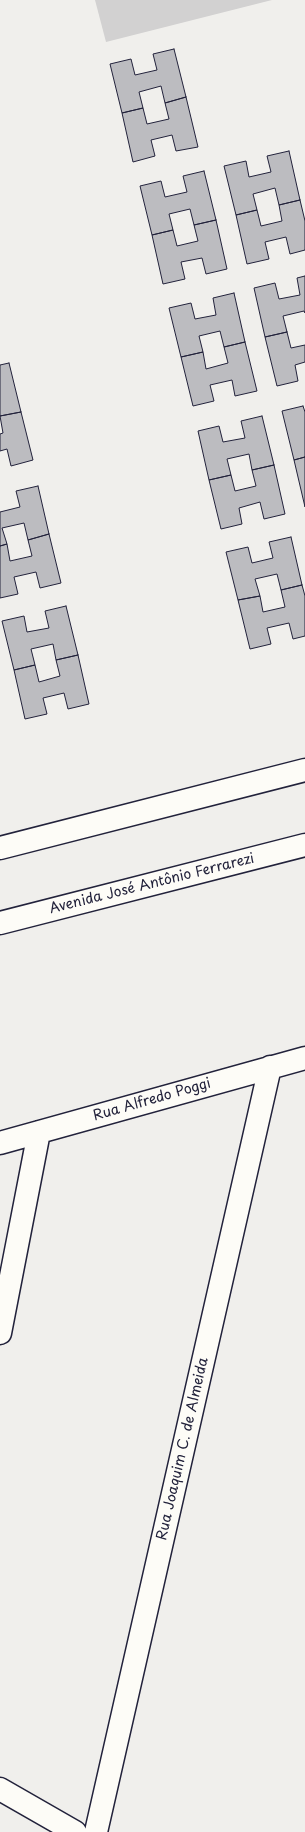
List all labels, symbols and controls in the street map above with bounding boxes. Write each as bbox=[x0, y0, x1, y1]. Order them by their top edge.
street label: Avenida José Antônio Ferrarezi bbox=[48, 850, 256, 918]
street label: Rua Alfredo Poggi bbox=[91, 1075, 213, 1125]
street label: Rua Joaquim C. de Almeida bbox=[154, 1356, 212, 1542]

